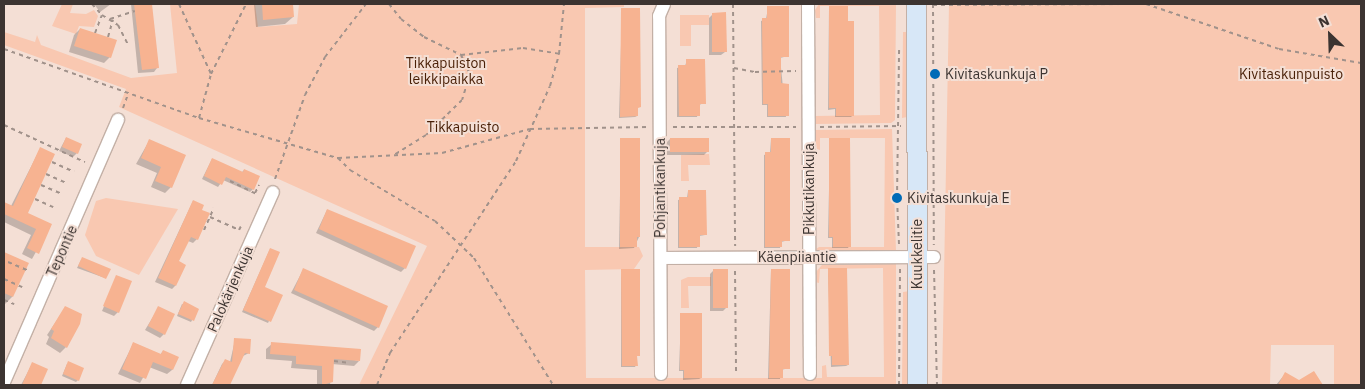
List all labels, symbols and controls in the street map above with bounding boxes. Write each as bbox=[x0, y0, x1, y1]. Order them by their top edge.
north arrow bbox=[1305, 10, 1355, 60]
text: N bbox=[1316, 11, 1332, 32]
park label: Tikkapuiston leikkipaikka bbox=[406, 55, 486, 88]
place label: Kivitaskunkuja P bbox=[945, 66, 1048, 82]
park label: Kivitaskunpuisto bbox=[1239, 66, 1343, 82]
marker: Kivitaskunkuja P bbox=[929, 68, 941, 80]
park label: Tikkapuisto bbox=[427, 119, 499, 135]
street label: Pohjantikankuja bbox=[652, 138, 668, 238]
street label: Pikkutikankuja bbox=[801, 143, 817, 235]
place label: Kivitaskunkuja E bbox=[907, 190, 1010, 206]
marker: Kivitaskunkuja E bbox=[891, 192, 903, 204]
street label: Kuukkelitie bbox=[909, 219, 925, 289]
street label: Tepontie bbox=[43, 223, 81, 279]
street label: Palokärjenkuja bbox=[203, 243, 257, 335]
street label: Käenpiiantie bbox=[758, 249, 836, 265]

